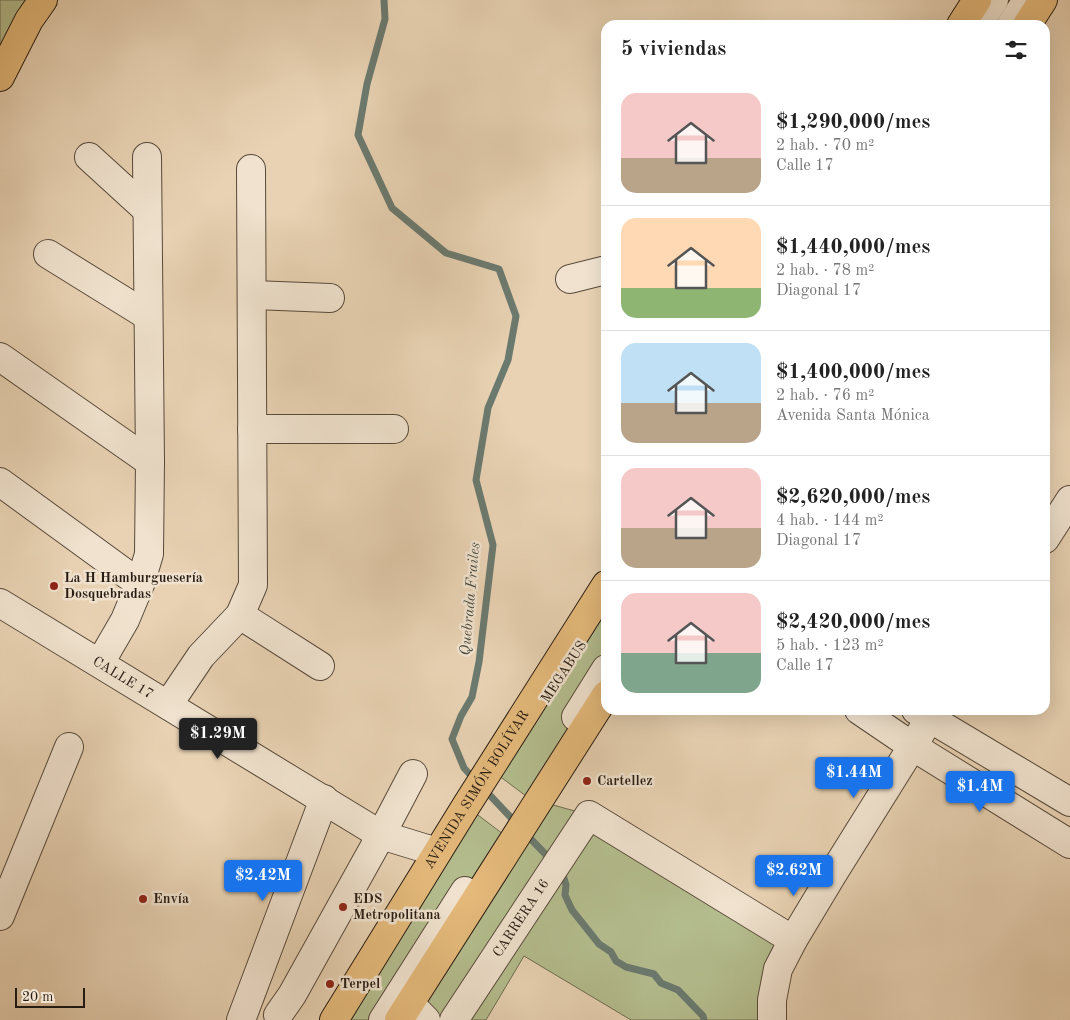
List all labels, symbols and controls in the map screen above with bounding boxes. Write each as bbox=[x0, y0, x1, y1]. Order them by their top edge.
icon: filters bbox=[1002, 36, 1030, 64]
text: 5 viviendas bbox=[621, 39, 726, 60]
text: $1,290,000/mes bbox=[776, 112, 930, 133]
icon: home bbox=[661, 113, 721, 173]
text: 2 hab. · 70 m² bbox=[776, 138, 874, 154]
text: Calle 17 bbox=[776, 158, 834, 174]
text: $1,440,000/mes bbox=[776, 237, 930, 258]
icon: home bbox=[661, 238, 721, 298]
text: 2 hab. · 78 m² bbox=[776, 263, 874, 279]
text: Diagonal 17 bbox=[776, 283, 861, 299]
text: $1,400,000/mes bbox=[776, 362, 930, 383]
icon: home bbox=[661, 363, 721, 423]
text: 2 hab. · 76 m² bbox=[776, 388, 874, 404]
text: Avenida Santa Mónica bbox=[776, 408, 930, 424]
text: $2,620,000/mes bbox=[776, 487, 930, 508]
icon: home bbox=[661, 488, 721, 548]
text: 4 hab. · 144 m² bbox=[776, 513, 884, 529]
text: Diagonal 17 bbox=[776, 533, 861, 549]
water label: Quebrada Frailes bbox=[459, 542, 483, 656]
place label: La H Hamburguesería Dosquebradas bbox=[64, 571, 203, 601]
marker: La H Hamburguesería Dosquebradas bbox=[48, 580, 60, 592]
text: $2,420,000/mes bbox=[776, 612, 930, 633]
icon: home bbox=[661, 613, 721, 673]
text: 5 hab. · 123 m² bbox=[776, 638, 884, 654]
street label: MEGABUS bbox=[539, 639, 589, 705]
street label: CALLE 17 bbox=[90, 654, 156, 702]
text: Calle 17 bbox=[776, 658, 834, 674]
street label: AVENIDA SIMÓN BOLÍVAR bbox=[422, 708, 532, 871]
pin: $1.29M bbox=[177, 718, 259, 760]
text: $1.29M bbox=[190, 726, 246, 742]
pin: $1.44M bbox=[813, 756, 895, 799]
text: $1.44M bbox=[826, 765, 882, 781]
pin: $1.4M bbox=[945, 770, 1015, 813]
place label: Cartellez bbox=[597, 774, 653, 788]
marker: Cartellez bbox=[581, 775, 593, 787]
text: $1.4M bbox=[957, 779, 1003, 795]
pin: $2.62M bbox=[753, 854, 835, 897]
pin: $2.42M bbox=[222, 860, 304, 902]
text: $2.62M bbox=[766, 863, 822, 879]
text: $2.42M bbox=[235, 868, 291, 884]
street label: CARRERA 16 bbox=[491, 877, 552, 960]
place label: Envía bbox=[153, 892, 189, 906]
place label: EDS Metropolitana bbox=[353, 892, 441, 922]
marker: Envía bbox=[137, 893, 149, 905]
marker: EDS Metropolitana bbox=[337, 901, 349, 913]
place label: Terpel bbox=[340, 977, 380, 991]
marker: Terpel bbox=[324, 978, 336, 990]
scale bar bbox=[15, 985, 85, 1008]
text: 20 m bbox=[22, 990, 53, 1004]

